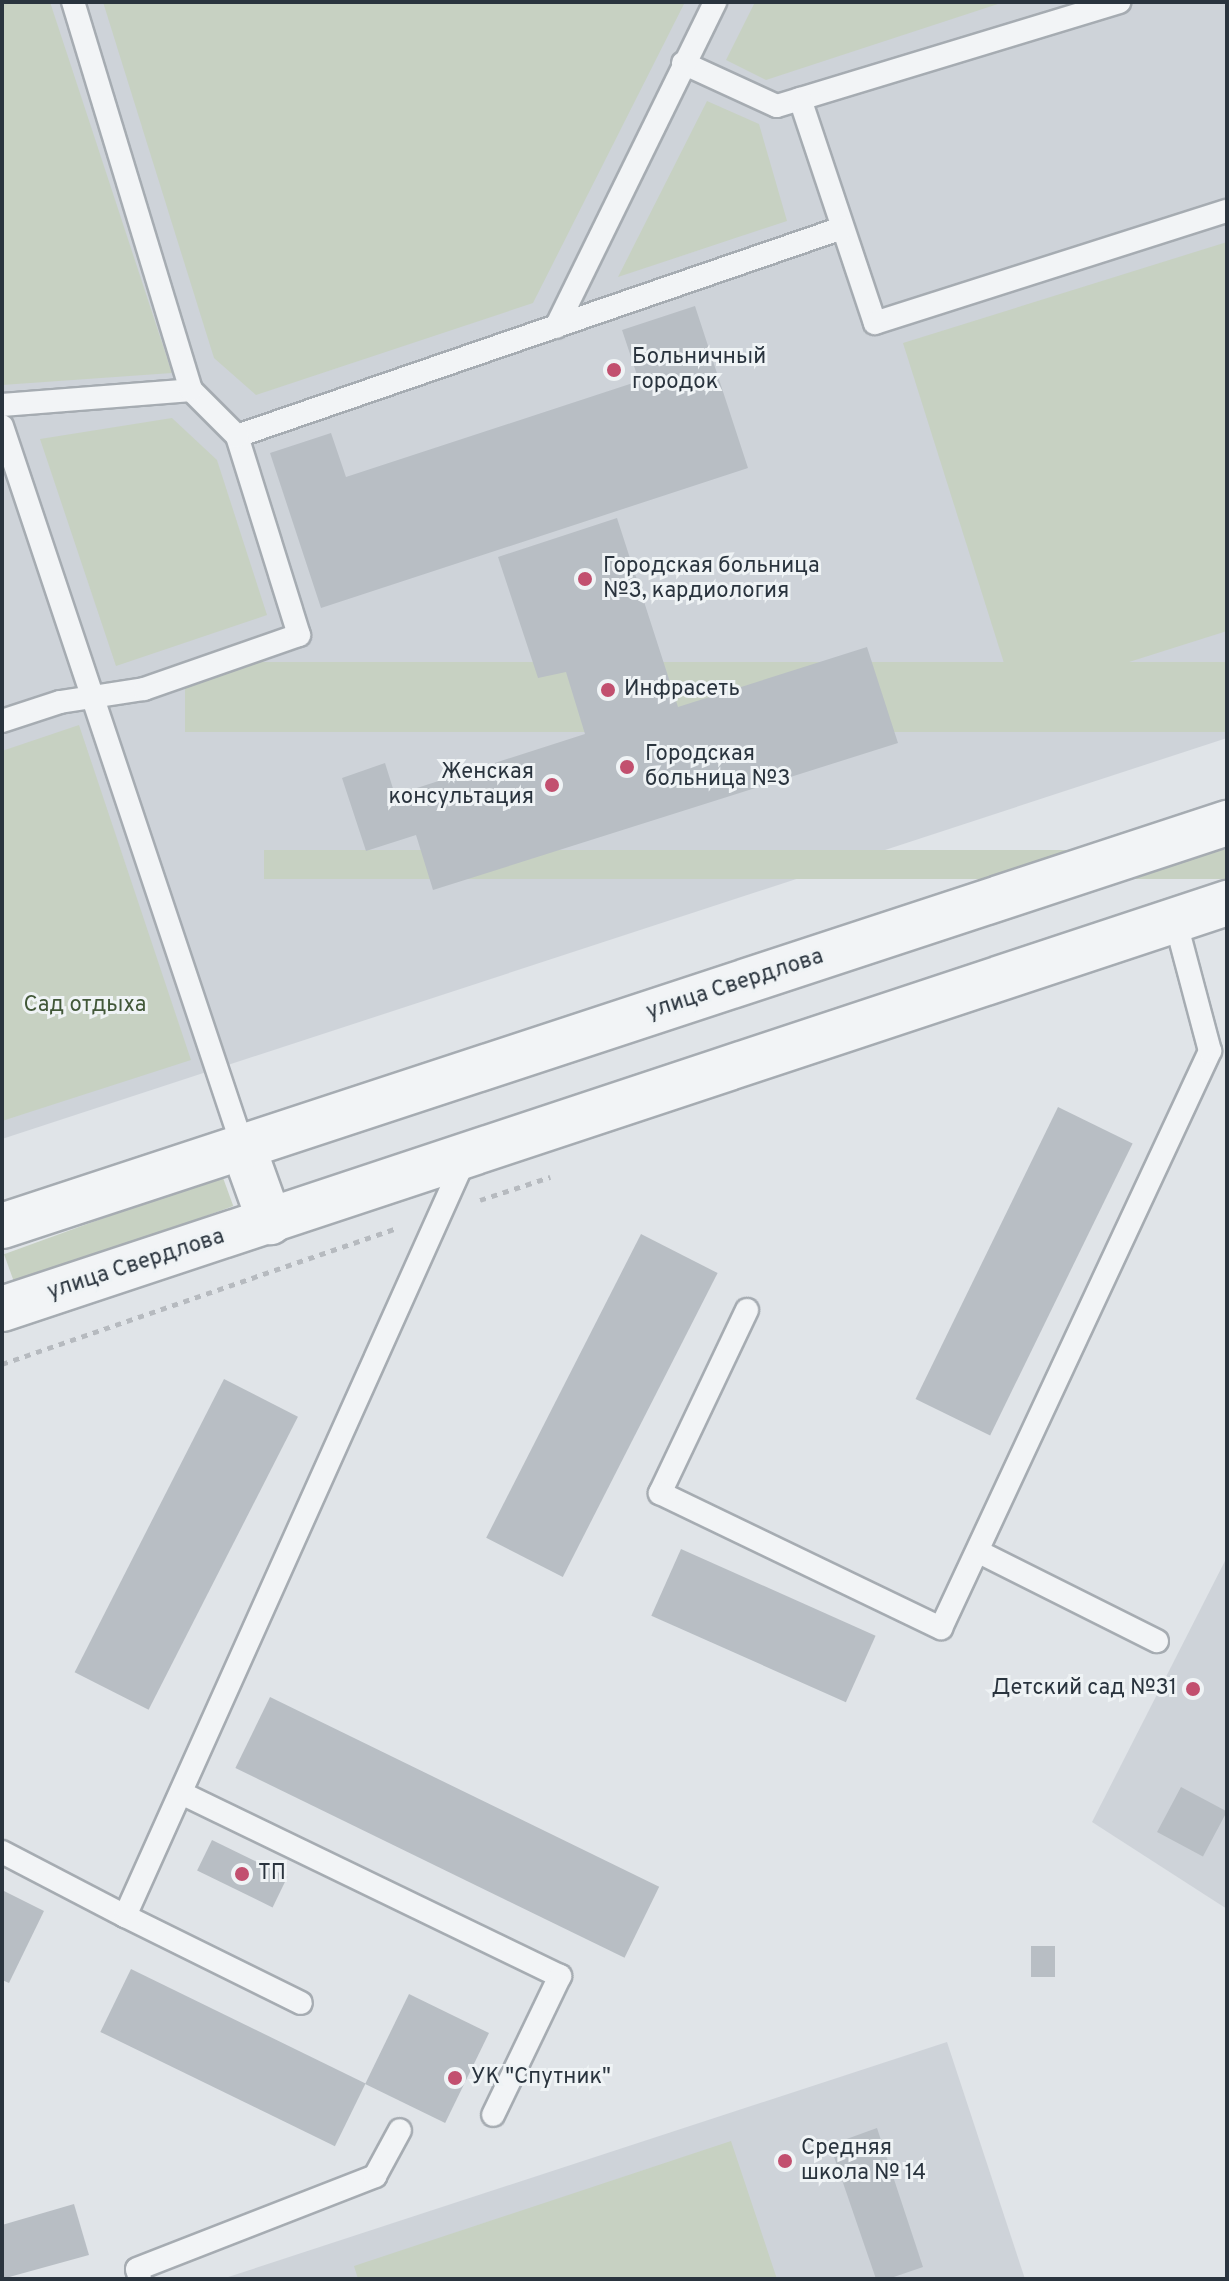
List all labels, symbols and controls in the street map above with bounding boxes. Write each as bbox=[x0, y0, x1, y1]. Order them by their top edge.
place label: Больничный городок bbox=[632, 344, 766, 396]
marker: Больничный городок bbox=[603, 359, 625, 381]
place label: Городская больница №3, кардиология bbox=[603, 553, 820, 604]
marker: Городская больница №3, кардиология bbox=[574, 568, 596, 590]
place label: Инфрасеть bbox=[624, 677, 740, 703]
marker: Инфрасеть bbox=[599, 681, 617, 699]
place label: Городская больница №3 bbox=[645, 741, 790, 792]
marker: Городская больница №3 bbox=[616, 756, 638, 778]
place label: Женская консультация bbox=[388, 759, 534, 810]
marker: Женская консультация bbox=[541, 774, 563, 796]
street label: улица Свердлова bbox=[643, 944, 827, 1026]
park label: Сад отдыха bbox=[24, 993, 146, 1019]
street label: улица Свердлова bbox=[44, 1224, 228, 1306]
place label: Детский сад №31 bbox=[991, 1676, 1177, 1702]
marker: Детский сад №31 bbox=[1184, 1680, 1202, 1698]
place label: ТП bbox=[258, 1861, 286, 1887]
marker: ТП bbox=[233, 1865, 251, 1883]
place label: УК "Спутник" bbox=[471, 2065, 611, 2091]
marker: УК "Спутник" bbox=[446, 2069, 464, 2087]
place label: Средняя школа № 14 bbox=[801, 2135, 926, 2186]
marker: Средняя школа № 14 bbox=[776, 2152, 794, 2170]

